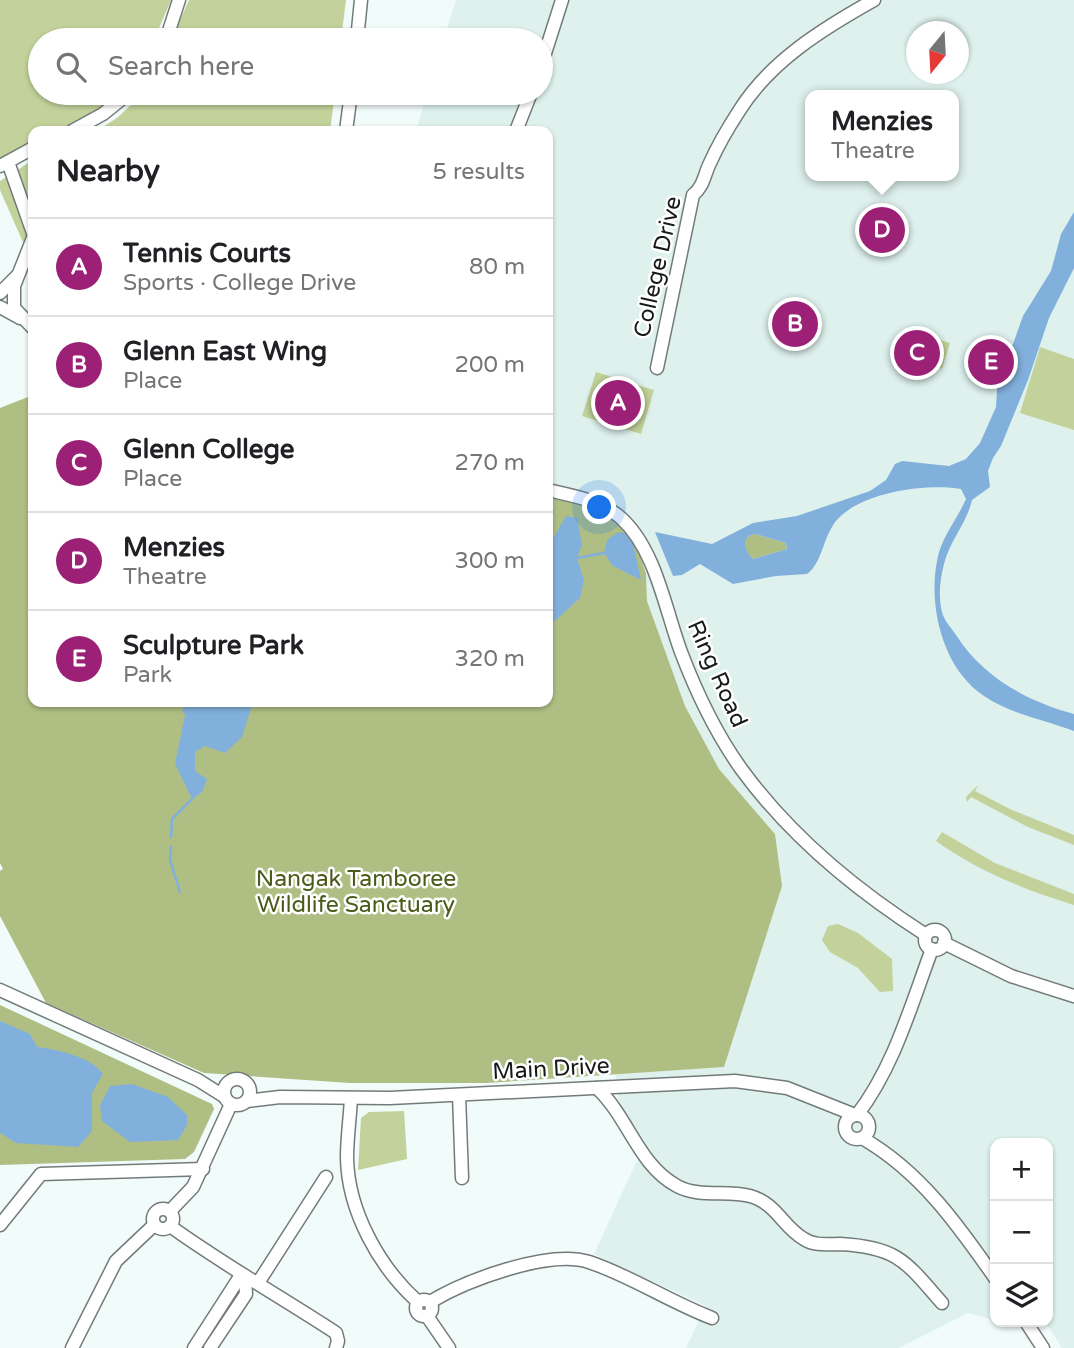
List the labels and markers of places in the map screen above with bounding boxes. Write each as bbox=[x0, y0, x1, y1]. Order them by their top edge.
pin: D bbox=[859, 204, 905, 256]
pin: B bbox=[772, 298, 818, 350]
pin: C bbox=[894, 327, 940, 379]
pin: E bbox=[968, 336, 1014, 388]
pin: A bbox=[595, 377, 641, 429]

